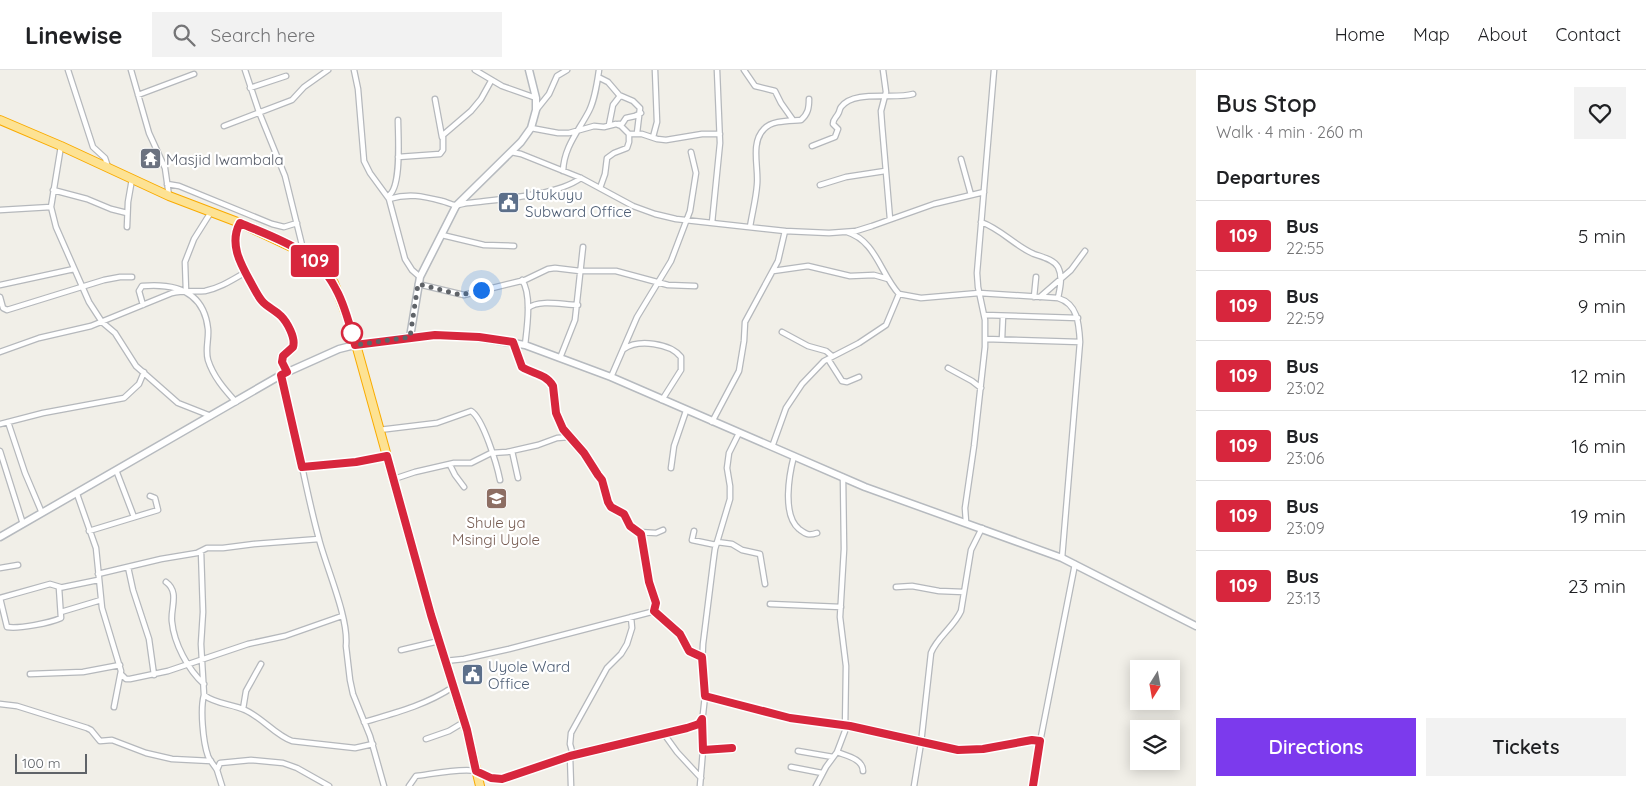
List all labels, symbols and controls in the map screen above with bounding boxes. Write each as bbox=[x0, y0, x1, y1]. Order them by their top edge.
search box bbox=[152, 12, 502, 57]
text: Linewise bbox=[25, 20, 122, 50]
icon: search bbox=[170, 21, 198, 49]
text: Search here bbox=[210, 23, 315, 47]
text: Home bbox=[1335, 23, 1385, 46]
text: Map bbox=[1413, 23, 1450, 46]
text: About bbox=[1478, 23, 1528, 46]
text: Contact bbox=[1556, 23, 1621, 46]
button: heart bbox=[1574, 87, 1626, 139]
text: Bus Stop bbox=[1216, 88, 1317, 118]
text: Walk · 4 min · 260 m bbox=[1216, 122, 1363, 142]
temple icon: Masjid Iwambala bbox=[138, 147, 162, 171]
place label: Masjid Iwambala bbox=[166, 150, 284, 169]
text: Departures bbox=[1216, 165, 1320, 189]
place label: Utukuyu Subward Office bbox=[525, 185, 632, 221]
public building icon: Utukuyu Subward Office bbox=[497, 191, 521, 215]
text: Bus bbox=[1286, 214, 1319, 238]
text: 109 bbox=[1229, 224, 1258, 247]
text: 5 min bbox=[1578, 224, 1626, 248]
text: 22:55 bbox=[1286, 238, 1324, 258]
line badge: 109 bbox=[286, 245, 344, 277]
text: 109 bbox=[301, 249, 329, 272]
your location bbox=[469, 278, 494, 303]
text: Bus bbox=[1286, 284, 1319, 308]
text: 109 bbox=[1229, 294, 1258, 317]
text: 9 min bbox=[1578, 294, 1626, 318]
text: 22:59 bbox=[1286, 308, 1324, 328]
unlabelled marker bbox=[341, 322, 363, 344]
text: Bus bbox=[1286, 354, 1319, 378]
text: 109 bbox=[1229, 364, 1258, 387]
text: 12 min bbox=[1571, 364, 1626, 388]
text: 23:02 bbox=[1286, 378, 1325, 398]
text: Bus bbox=[1286, 424, 1319, 448]
text: 109 bbox=[1229, 434, 1258, 457]
text: 16 min bbox=[1571, 434, 1626, 458]
text: 23:06 bbox=[1286, 448, 1324, 468]
school or university icon: Shule ya Msingi Uyole bbox=[484, 487, 508, 511]
text: Bus bbox=[1286, 494, 1319, 518]
text: 109 bbox=[1229, 504, 1258, 527]
text: 19 min bbox=[1571, 504, 1626, 528]
place label: Shule ya Msingi Uyole bbox=[452, 513, 540, 549]
text: 23:09 bbox=[1286, 518, 1325, 538]
text: Bus bbox=[1286, 564, 1319, 588]
text: 109 bbox=[1229, 574, 1258, 597]
text: 23 min bbox=[1568, 574, 1626, 598]
text: 23:13 bbox=[1286, 588, 1321, 608]
place label: Uyole Ward Office bbox=[488, 657, 570, 693]
north arrow bbox=[1130, 660, 1180, 710]
map controls bbox=[1130, 660, 1180, 770]
public building icon: Uyole Ward Office bbox=[460, 663, 484, 687]
button: Directions bbox=[1216, 718, 1416, 776]
button: Tickets bbox=[1426, 718, 1626, 776]
button: layers bbox=[1130, 720, 1180, 770]
scale bar bbox=[15, 751, 88, 774]
text: 100 m bbox=[22, 754, 60, 772]

